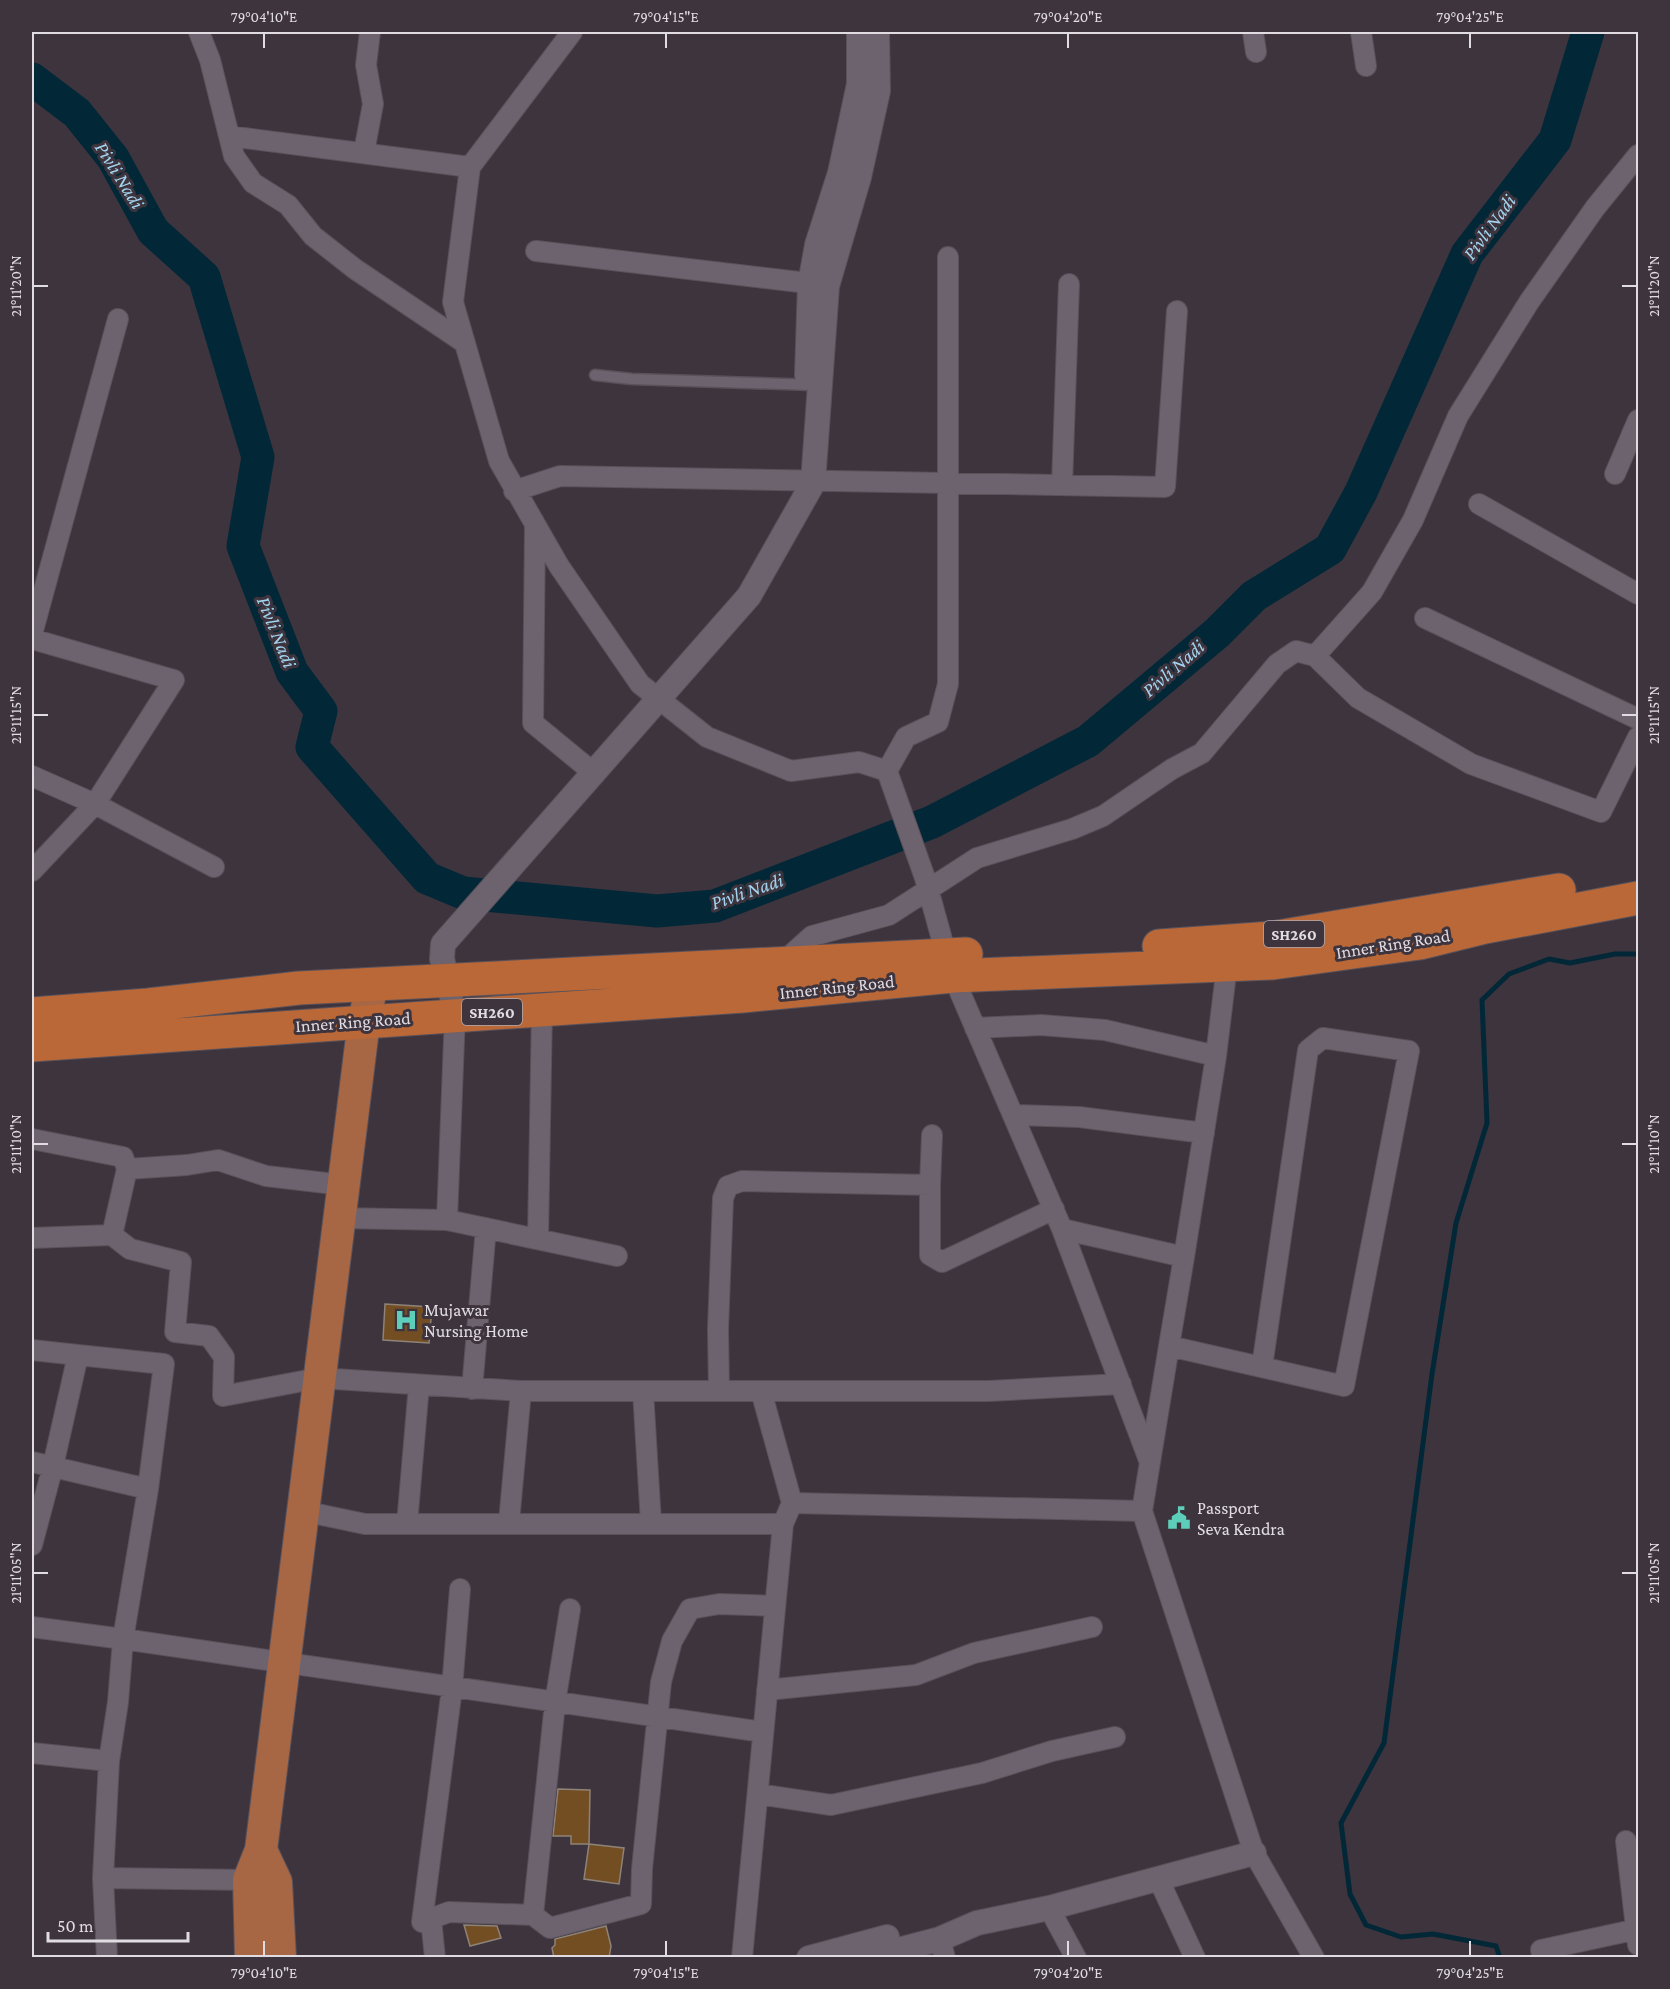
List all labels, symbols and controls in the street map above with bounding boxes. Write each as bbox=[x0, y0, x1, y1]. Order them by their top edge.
text: 79°04'10"E bbox=[231, 9, 297, 25]
text: 79°04'15"E bbox=[633, 9, 699, 25]
text: 79°04'20"E bbox=[1034, 9, 1102, 25]
text: 79°04'25"E bbox=[1436, 9, 1504, 25]
water label: Pivli Nadi bbox=[91, 137, 150, 213]
water label: Pivli Nadi bbox=[1458, 190, 1520, 264]
text: 21°11'20"N bbox=[8, 255, 24, 317]
text: 21°11'20"N bbox=[1646, 255, 1662, 317]
water label: Pivli Nadi bbox=[253, 593, 301, 671]
water label: Pivli Nadi bbox=[1137, 635, 1209, 701]
text: 21°11'15"N bbox=[8, 686, 24, 744]
text: 21°11'15"N bbox=[1646, 686, 1662, 744]
water label: Pivli Nadi bbox=[708, 868, 787, 914]
road number: SH260 bbox=[1264, 921, 1324, 947]
street label: Inner Ring Road bbox=[1334, 925, 1452, 963]
street label: Inner Ring Road bbox=[779, 971, 896, 1003]
road number: SH260 bbox=[462, 999, 522, 1025]
street label: Inner Ring Road bbox=[295, 1008, 412, 1036]
text: 21°11'10"N bbox=[8, 1114, 24, 1174]
text: 21°11'10"N bbox=[1646, 1114, 1662, 1174]
place label: Mujawar Nursing Home bbox=[424, 1300, 528, 1341]
hospital icon: Mujawar Nursing Home bbox=[393, 1307, 419, 1333]
place label: Passport Seva Kendra bbox=[1197, 1498, 1285, 1539]
public building icon: Passport Seva Kendra bbox=[1166, 1505, 1192, 1531]
text: 21°11'05"N bbox=[8, 1542, 24, 1604]
text: 21°11'05"N bbox=[1646, 1542, 1662, 1604]
scale bar bbox=[48, 1905, 188, 1943]
text: 50 m bbox=[57, 1916, 94, 1936]
text: 79°04'10"E bbox=[231, 1965, 297, 1981]
text: 79°04'15"E bbox=[633, 1965, 699, 1981]
text: 79°04'20"E bbox=[1034, 1965, 1102, 1981]
text: 79°04'25"E bbox=[1436, 1965, 1504, 1981]

